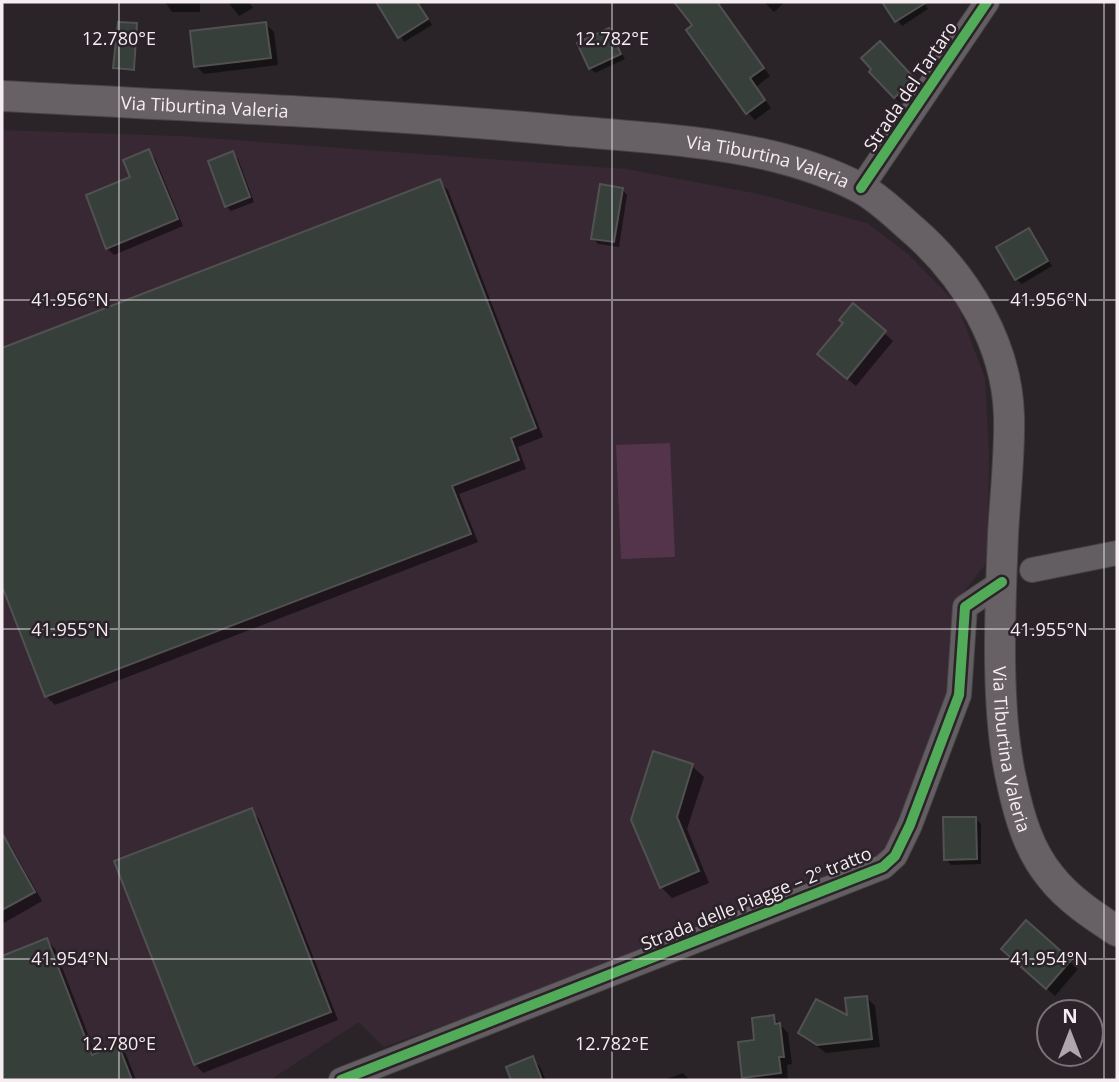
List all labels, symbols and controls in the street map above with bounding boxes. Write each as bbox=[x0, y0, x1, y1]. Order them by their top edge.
street label: Strada del Tartaro bbox=[858, 16, 962, 156]
text: 12.780°E bbox=[82, 26, 156, 50]
text: 12.782°E bbox=[575, 26, 649, 50]
street label: Via Tiburtina Valeria bbox=[120, 90, 289, 123]
street label: Via Tiburtina Valeria bbox=[685, 129, 854, 193]
text: 41.956°N bbox=[31, 287, 109, 311]
text: 41.956°N bbox=[1010, 287, 1088, 311]
text: 41.955°N bbox=[31, 617, 109, 641]
text: 41.955°N bbox=[1010, 617, 1088, 641]
street label: Via Tiburtina Valeria bbox=[988, 666, 1037, 835]
street label: Strada delle Piagge – 2º tratto bbox=[637, 841, 875, 955]
text: 41.954°N bbox=[31, 946, 109, 970]
text: 41.954°N bbox=[1010, 946, 1088, 970]
north arrow bbox=[1035, 998, 1105, 1068]
text: N bbox=[1062, 1003, 1078, 1029]
text: 12.780°E bbox=[82, 1031, 156, 1055]
text: 12.782°E bbox=[575, 1031, 649, 1055]

